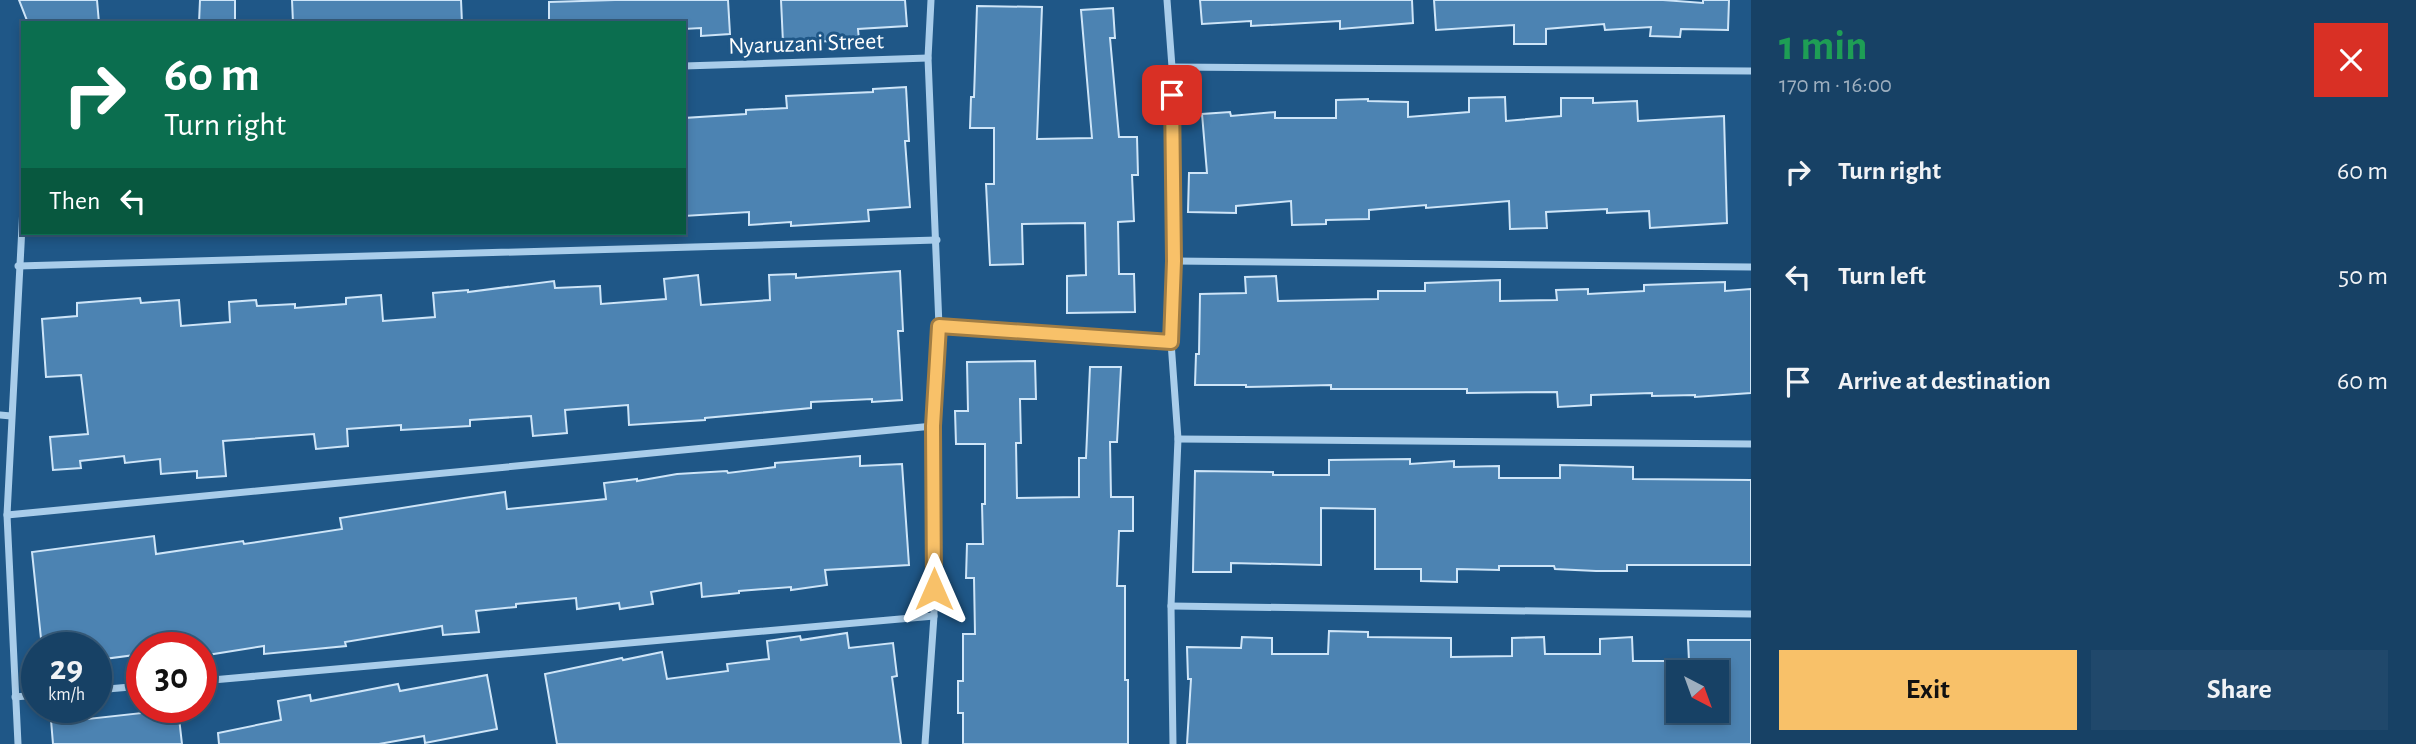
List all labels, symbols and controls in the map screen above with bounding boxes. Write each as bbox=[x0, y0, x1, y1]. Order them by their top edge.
button: close bbox=[2314, 23, 2388, 97]
text: 1 min bbox=[1779, 25, 1868, 67]
street label: Nyaruzani Street bbox=[728, 29, 885, 59]
icon: right bbox=[49, 49, 140, 140]
text: 60 m bbox=[164, 51, 260, 100]
pin bbox=[1142, 65, 1202, 125]
text: 170 m · 16:00 bbox=[1779, 74, 1892, 97]
icon: arrive bbox=[1153, 76, 1191, 114]
text: Turn right bbox=[164, 109, 286, 141]
icon: right bbox=[1779, 153, 1817, 191]
text: Turn right bbox=[1838, 158, 1941, 184]
text: 60 m bbox=[2337, 158, 2388, 184]
icon: left bbox=[114, 182, 152, 220]
text: Then bbox=[49, 188, 100, 214]
icon: left bbox=[1779, 258, 1817, 296]
text: Turn left bbox=[1838, 263, 1926, 289]
text: 50 m bbox=[2338, 263, 2388, 289]
icon: arrive bbox=[1779, 363, 1817, 401]
text: Arrive at destination bbox=[1838, 368, 2051, 394]
text: 60 m bbox=[2337, 368, 2388, 394]
position arrow bbox=[897, 552, 971, 626]
speed limit sign: 30 bbox=[126, 632, 217, 723]
button: Exit bbox=[1779, 650, 2077, 730]
button: Share bbox=[2091, 650, 2388, 730]
text: 29 bbox=[50, 651, 83, 686]
north arrow bbox=[1666, 660, 1729, 723]
map controls bbox=[1666, 660, 1729, 723]
text: km/h bbox=[48, 686, 85, 704]

